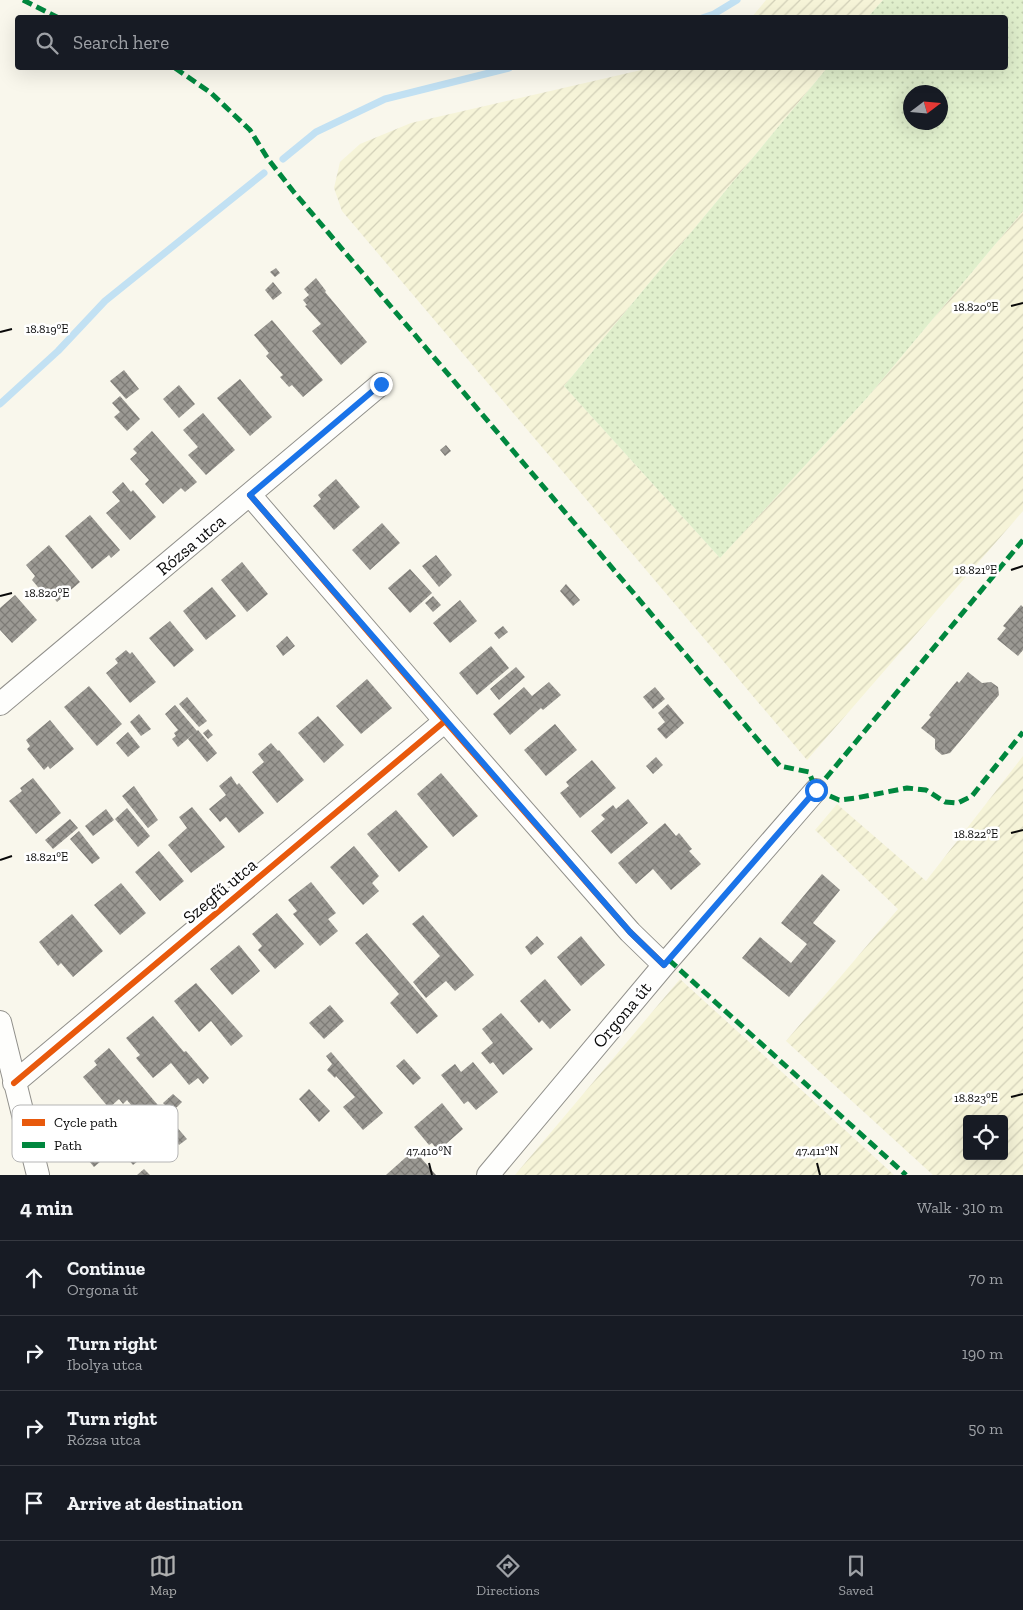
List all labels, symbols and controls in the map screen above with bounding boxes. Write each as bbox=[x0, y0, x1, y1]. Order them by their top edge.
search box bbox=[15, 15, 1008, 70]
icon: search bbox=[33, 29, 61, 57]
text: Search here bbox=[73, 31, 169, 54]
north arrow bbox=[903, 85, 948, 130]
text: 18.820°E bbox=[954, 300, 998, 314]
text: 18.819°E bbox=[26, 322, 68, 336]
route end bbox=[370, 373, 393, 396]
street label: Rózsa utca bbox=[152, 510, 230, 580]
text: 18.821°E bbox=[955, 563, 997, 577]
text: 18.820°E bbox=[25, 586, 69, 600]
route start bbox=[805, 779, 828, 802]
text: 18.822°E bbox=[954, 827, 998, 841]
text: 18.821°E bbox=[26, 850, 68, 864]
street label: Szegfű utca bbox=[179, 853, 262, 928]
street label: Orgona út bbox=[588, 977, 656, 1053]
text: 18.823°E bbox=[954, 1091, 998, 1105]
legend bbox=[12, 1105, 178, 1162]
text: Cycle path bbox=[54, 1114, 118, 1131]
map controls bbox=[963, 1115, 1008, 1160]
button: locate bbox=[963, 1115, 1008, 1160]
text: Path bbox=[54, 1137, 82, 1154]
text: 47.410°N bbox=[406, 1144, 452, 1158]
text: 47.411°N bbox=[796, 1144, 839, 1158]
text: 4 min bbox=[20, 1195, 73, 1220]
text: Walk · 310 m bbox=[917, 1198, 1003, 1217]
text: Continue bbox=[67, 1257, 145, 1280]
icon: ahead bbox=[20, 1264, 48, 1292]
text: 70 m bbox=[969, 1269, 1003, 1288]
text: Orgona út bbox=[67, 1280, 138, 1299]
text: Turn right bbox=[67, 1332, 157, 1355]
icon: right bbox=[20, 1339, 48, 1367]
text: 190 m bbox=[962, 1344, 1003, 1363]
text: Ibolya utca bbox=[67, 1355, 143, 1374]
text: Turn right bbox=[67, 1407, 157, 1430]
icon: right bbox=[20, 1414, 48, 1442]
text: 50 m bbox=[968, 1419, 1003, 1438]
text: Rózsa utca bbox=[67, 1430, 141, 1449]
icon: arrive bbox=[20, 1489, 48, 1517]
text: Arrive at destination bbox=[67, 1492, 243, 1515]
tab: Map bbox=[149, 1552, 177, 1599]
tab: Directions bbox=[476, 1552, 540, 1599]
tab: Saved bbox=[838, 1552, 874, 1599]

